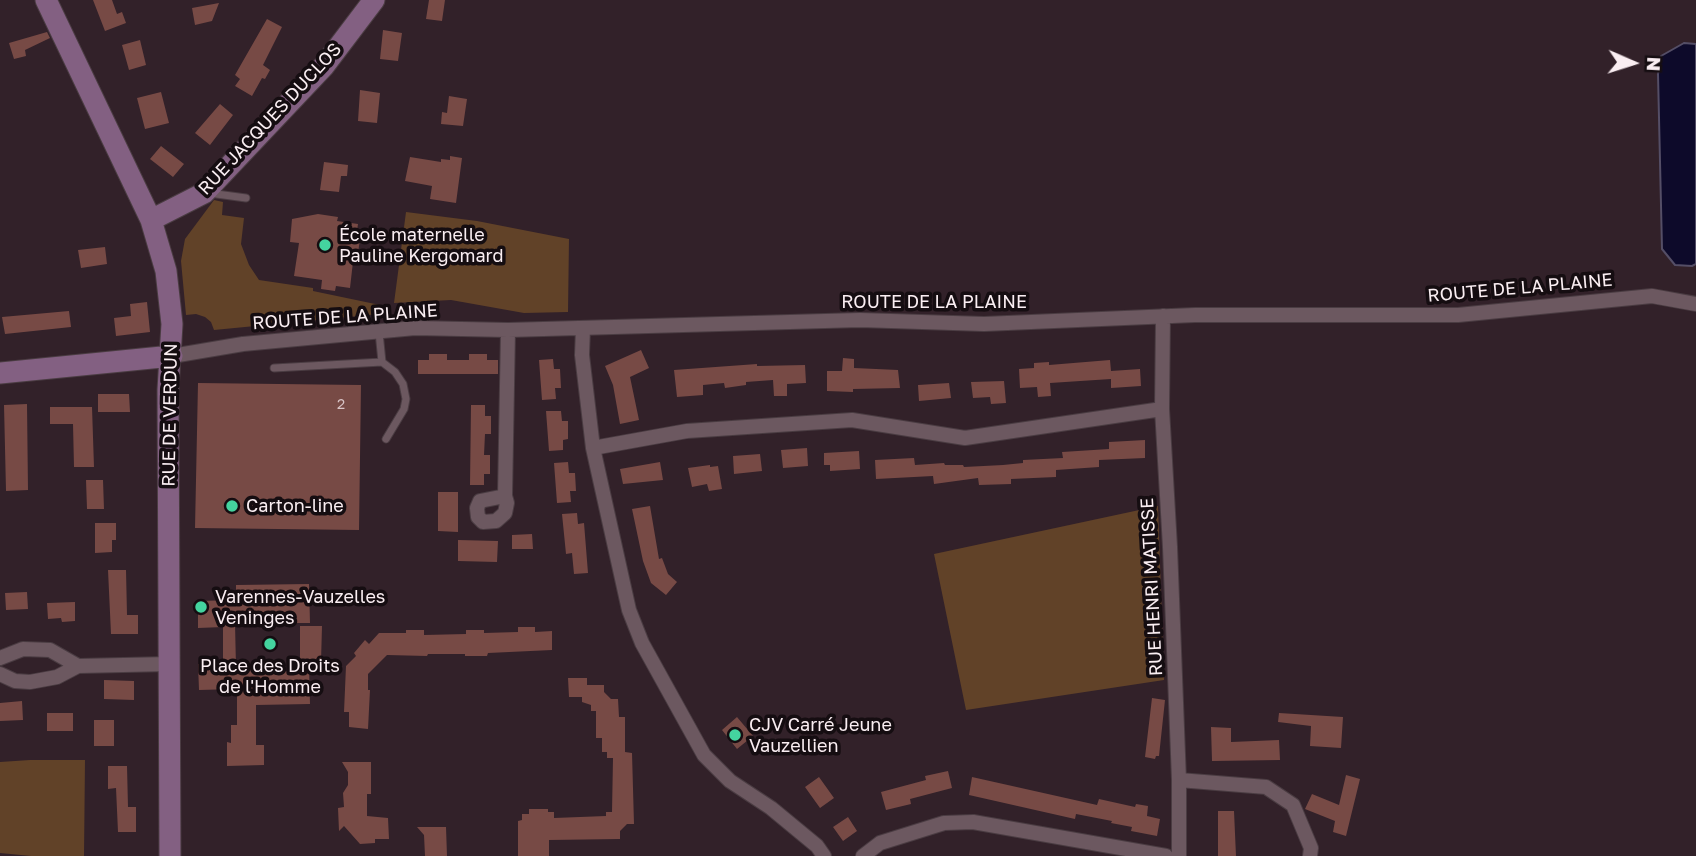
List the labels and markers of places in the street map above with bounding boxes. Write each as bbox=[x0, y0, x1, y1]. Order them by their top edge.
place label: École maternelle Pauline Kergomard bbox=[339, 224, 503, 266]
marker: École maternelle Pauline Kergomard bbox=[317, 237, 333, 253]
place label: Carton-line bbox=[246, 495, 344, 517]
marker: Carton-line bbox=[224, 498, 240, 514]
place label: Varennes-Vauzelles Veninges bbox=[215, 586, 385, 628]
marker: Varennes-Vauzelles Veninges bbox=[193, 599, 209, 615]
marker: Place des Droits de l'Homme bbox=[262, 636, 278, 652]
place label: Place des Droits de l'Homme bbox=[200, 655, 340, 698]
place label: CJV Carré Jeune Vauzellien bbox=[749, 714, 892, 756]
marker: CJV Carré Jeune Vauzellien bbox=[727, 727, 743, 743]

